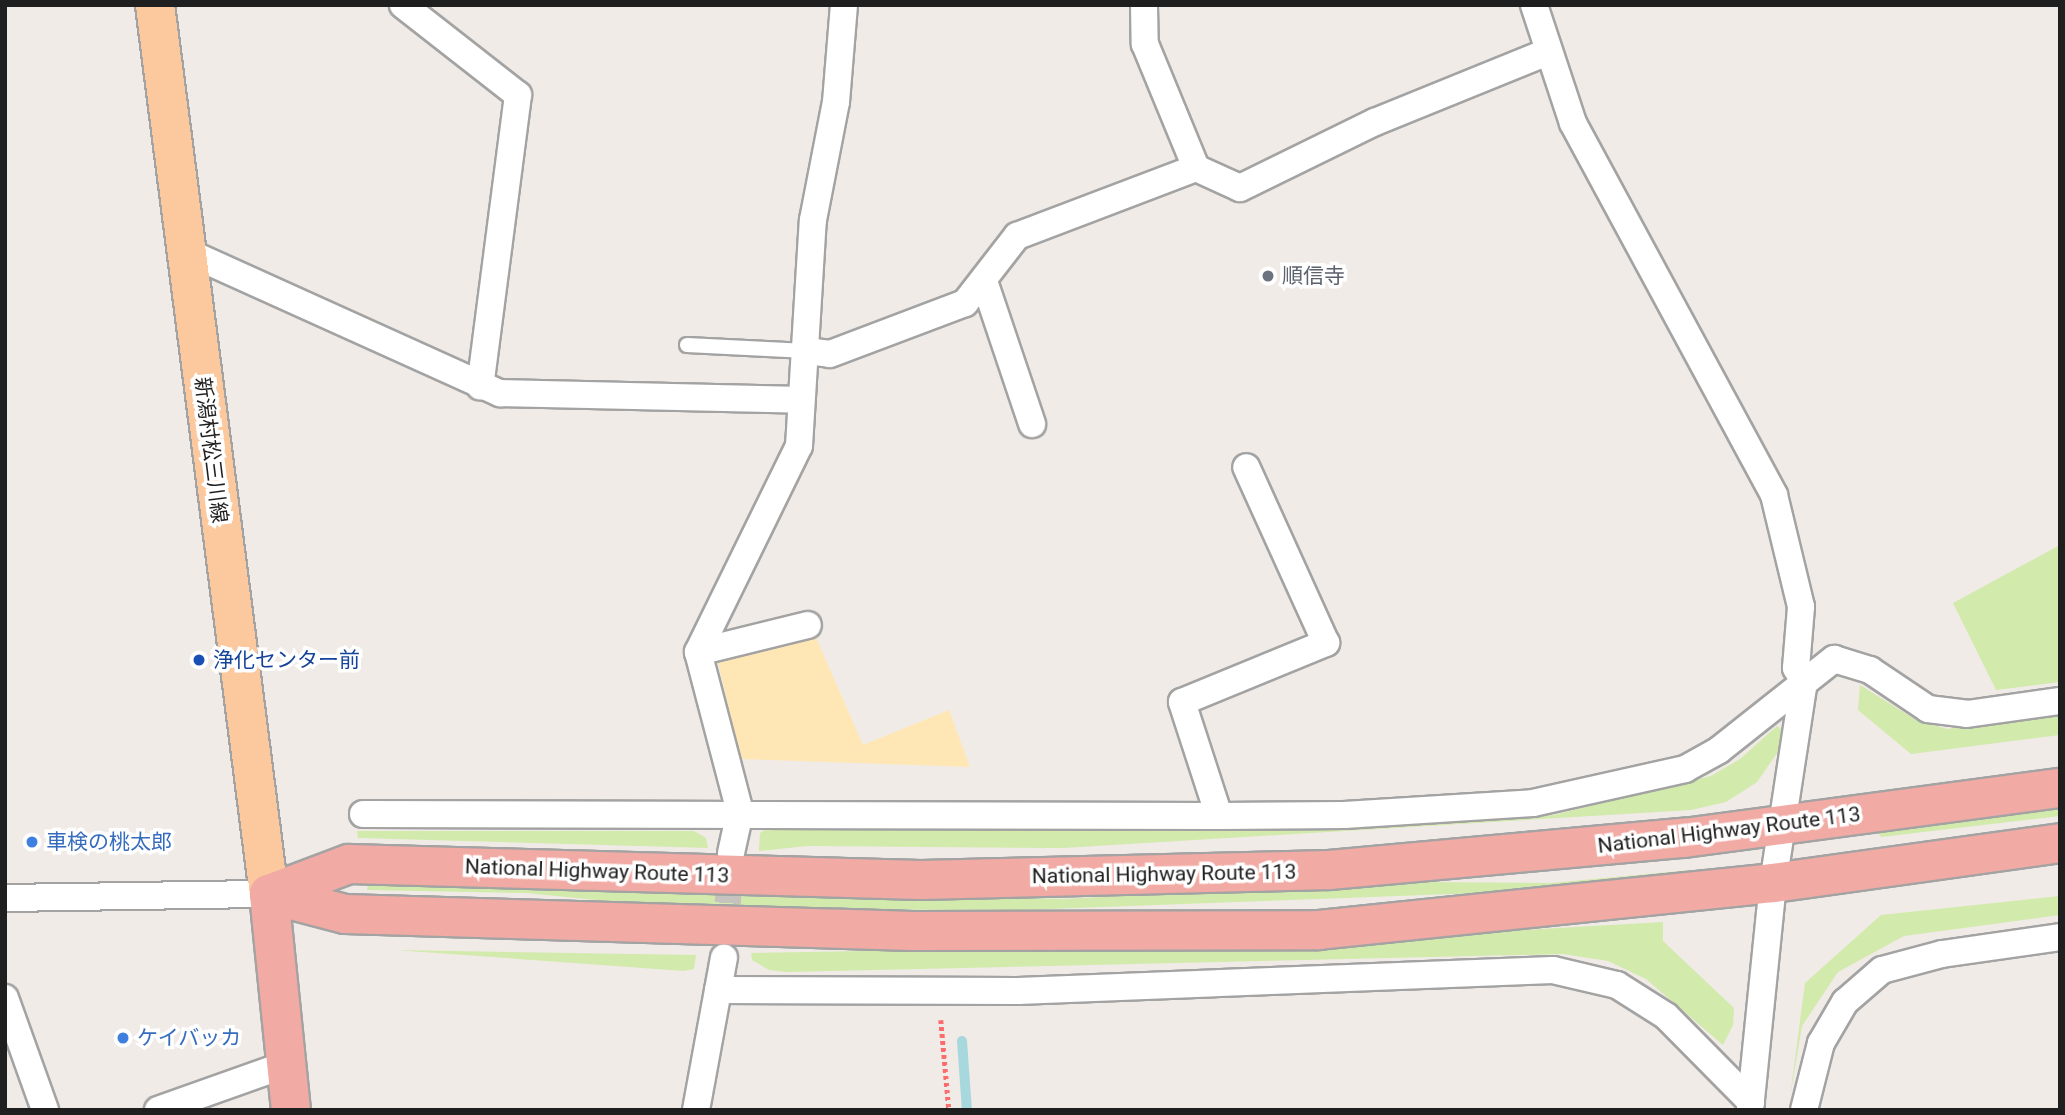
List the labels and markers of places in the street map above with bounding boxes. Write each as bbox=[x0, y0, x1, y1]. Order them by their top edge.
place label: 順信寺 bbox=[1282, 263, 1345, 289]
marker: 順信寺 bbox=[1260, 268, 1276, 284]
place label: 浄化センター前 bbox=[213, 647, 360, 673]
marker: 浄化センター前 bbox=[191, 652, 207, 668]
place label: 車検の桃太郎 bbox=[46, 829, 172, 855]
marker: 車検の桃太郎 bbox=[24, 834, 40, 850]
place label: ケイバッカ bbox=[137, 1025, 242, 1051]
marker: ケイバッカ bbox=[115, 1030, 131, 1046]

